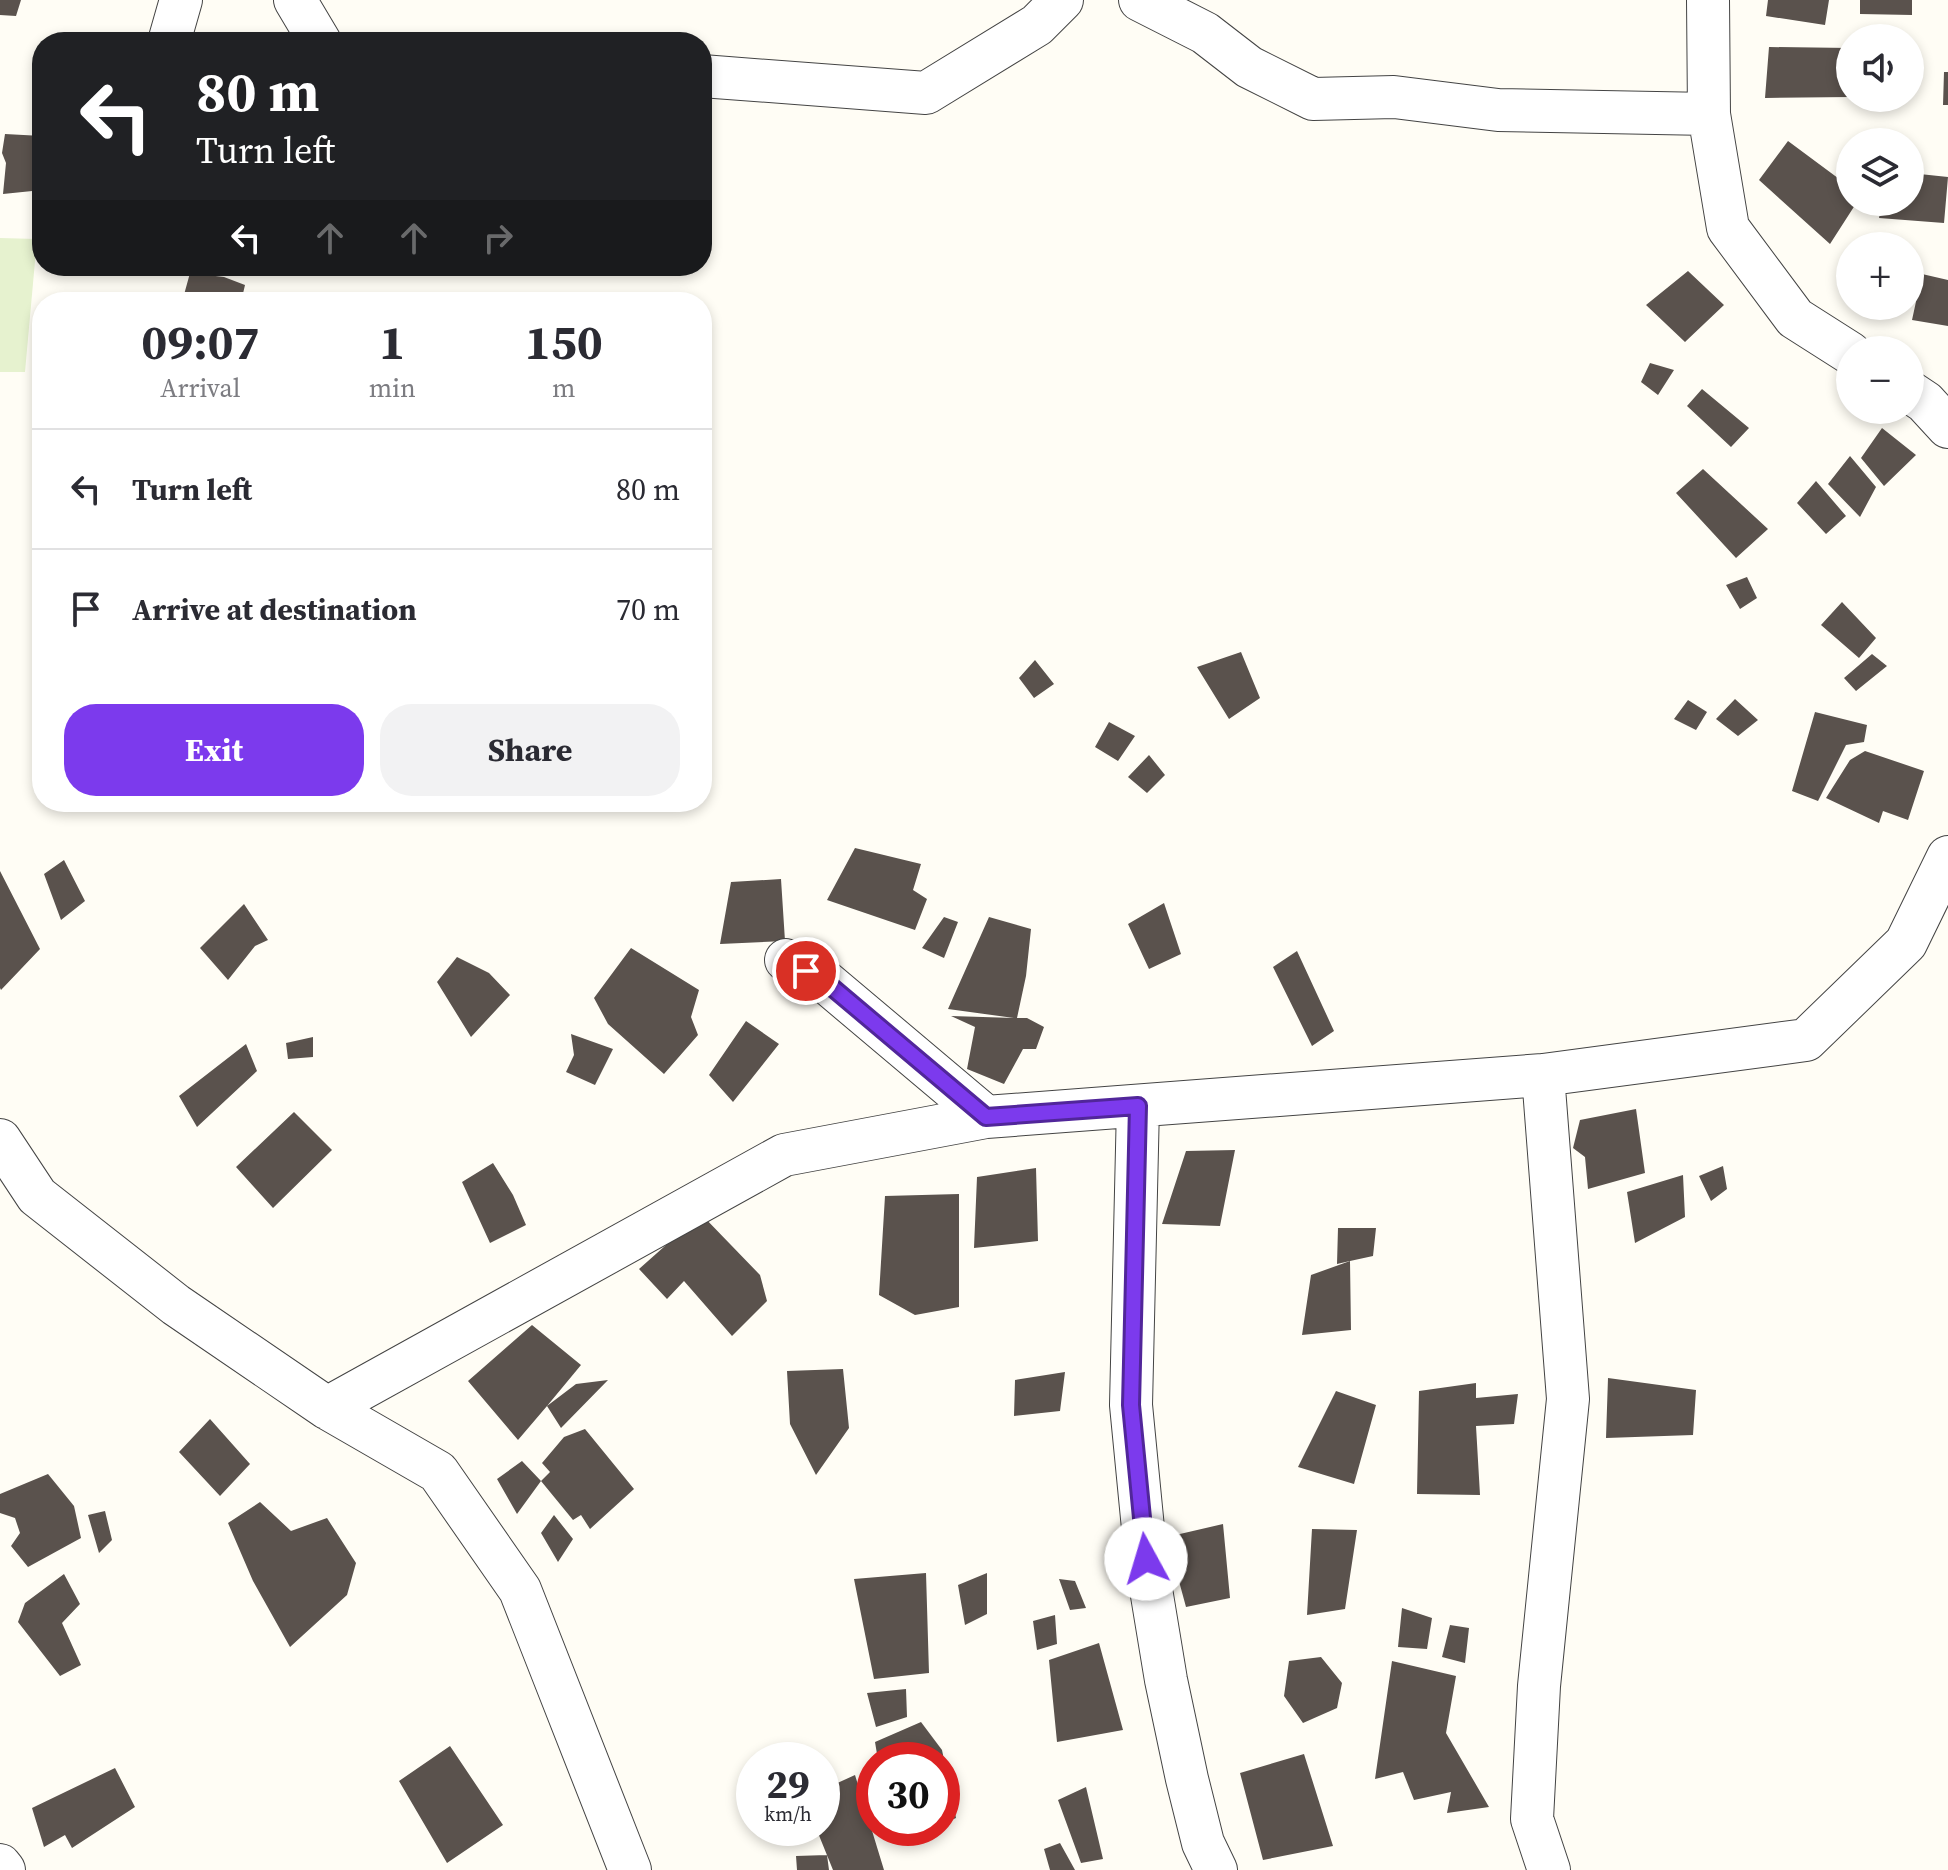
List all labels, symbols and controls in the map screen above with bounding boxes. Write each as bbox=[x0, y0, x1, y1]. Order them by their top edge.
map controls bbox=[1836, 24, 1924, 424]
button: sound bbox=[1836, 24, 1924, 112]
text: 80 m bbox=[196, 53, 319, 130]
icon: left bbox=[64, 64, 168, 168]
text: Turn left bbox=[196, 126, 335, 175]
button: layers bbox=[1836, 128, 1924, 216]
icon: left bbox=[224, 216, 268, 260]
icon: ahead bbox=[308, 216, 352, 260]
icon: ahead bbox=[392, 216, 436, 260]
icon: right bbox=[476, 216, 520, 260]
button: + bbox=[1836, 232, 1924, 320]
text: 09:07 bbox=[141, 309, 260, 375]
text: 1 bbox=[379, 309, 405, 375]
text: 150 bbox=[525, 309, 603, 375]
button: − bbox=[1836, 336, 1924, 424]
text: Arrival bbox=[160, 370, 241, 406]
text: min bbox=[369, 370, 416, 406]
text: m bbox=[552, 370, 576, 406]
icon: left bbox=[64, 467, 108, 511]
text: Turn left bbox=[132, 469, 252, 510]
text: 80 m bbox=[616, 469, 680, 510]
icon: arrive bbox=[64, 587, 108, 631]
text: Arrive at destination bbox=[132, 589, 417, 630]
text: 70 m bbox=[616, 589, 680, 630]
button: Exit bbox=[64, 704, 364, 796]
button: Share bbox=[380, 704, 680, 796]
pin bbox=[772, 937, 840, 1005]
icon: arrive bbox=[784, 949, 828, 993]
position arrow bbox=[1104, 1517, 1188, 1601]
speed limit sign: 30 bbox=[856, 1742, 960, 1846]
text: 29 bbox=[766, 1757, 810, 1811]
text: km/h bbox=[764, 1800, 812, 1828]

